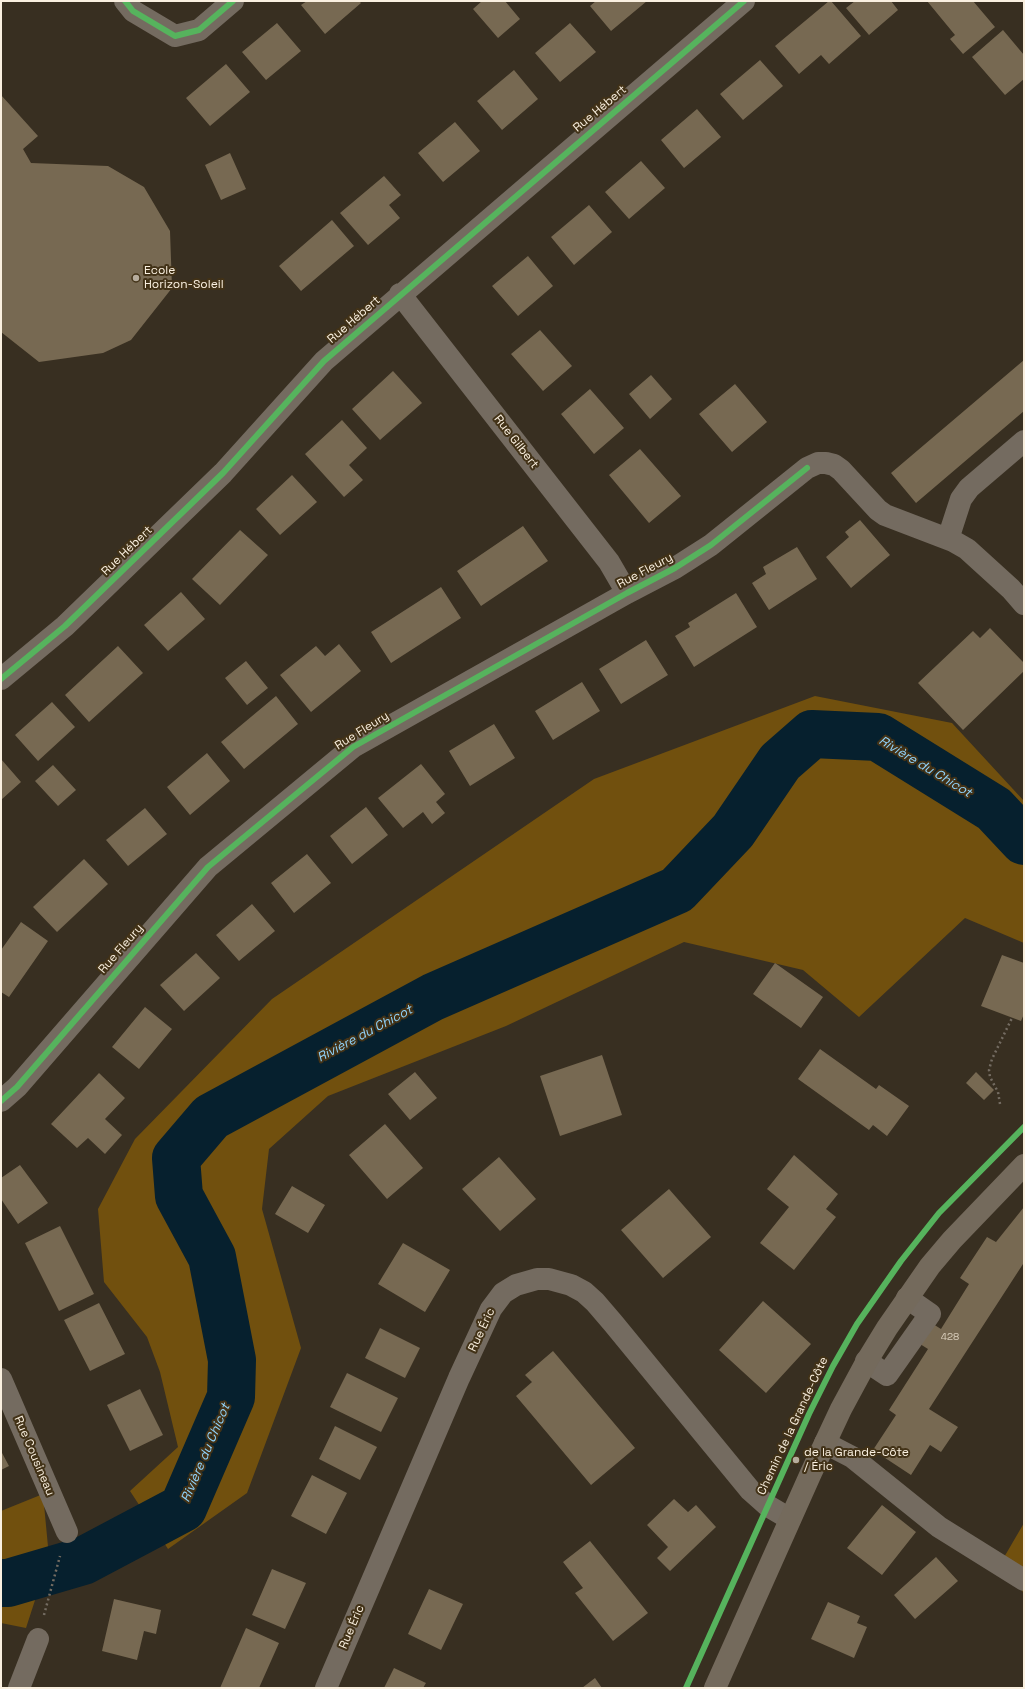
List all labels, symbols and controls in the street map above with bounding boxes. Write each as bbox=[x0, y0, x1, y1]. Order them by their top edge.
street label: Rue Hébert bbox=[570, 83, 630, 135]
place label: Ecole Horizon-Soleil bbox=[144, 264, 224, 292]
marker: Ecole Horizon-Soleil bbox=[131, 273, 141, 283]
street label: Rue Hébert bbox=[325, 293, 383, 347]
street label: Rue Gilbert bbox=[491, 412, 541, 472]
street label: Rue Hébert bbox=[99, 523, 155, 579]
street label: Rue Fleury bbox=[615, 550, 675, 592]
street label: Rue Fleury bbox=[332, 709, 392, 753]
water label: Rivière du Chicot bbox=[876, 733, 974, 801]
street label: Rue Fleury bbox=[96, 921, 146, 977]
water label: Rivière du Chicot bbox=[315, 1002, 415, 1066]
street label: Rue Éric bbox=[466, 1306, 498, 1354]
house number: 428 bbox=[941, 1331, 959, 1343]
street label: Chemin de la Grande-Côte bbox=[755, 1355, 831, 1497]
water label: Rivière du Chicot bbox=[178, 1401, 234, 1505]
street label: Rue Cousineau bbox=[11, 1414, 57, 1498]
place label: de la Grande-Côte / Éric bbox=[804, 1446, 909, 1474]
marker: de la Grande-Côte / Éric bbox=[791, 1455, 801, 1465]
street label: Rue Éric bbox=[336, 1603, 368, 1651]

